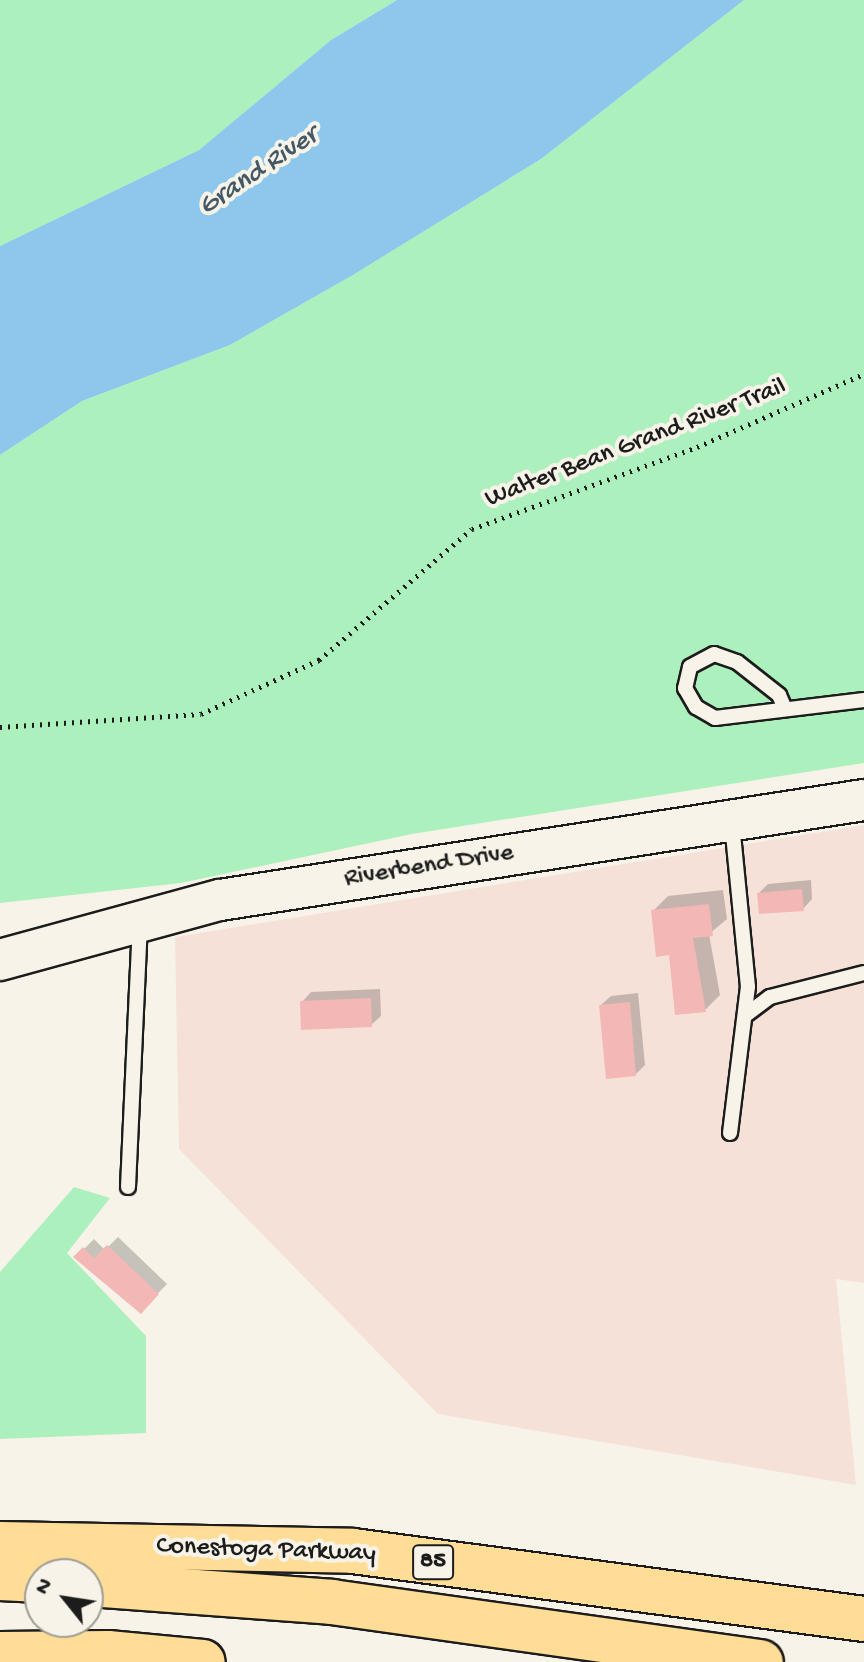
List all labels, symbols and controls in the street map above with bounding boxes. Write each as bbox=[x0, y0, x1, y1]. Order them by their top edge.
water label: Grand River bbox=[193, 120, 325, 224]
street label: Walter Bean Grand River Trail bbox=[481, 372, 791, 516]
street label: Riverbend Drive bbox=[342, 838, 516, 896]
street label: Conestoga Parkway bbox=[156, 1532, 376, 1570]
road number: 85 bbox=[411, 1542, 455, 1582]
north arrow bbox=[24, 1558, 104, 1638]
text: N bbox=[30, 1574, 60, 1600]

